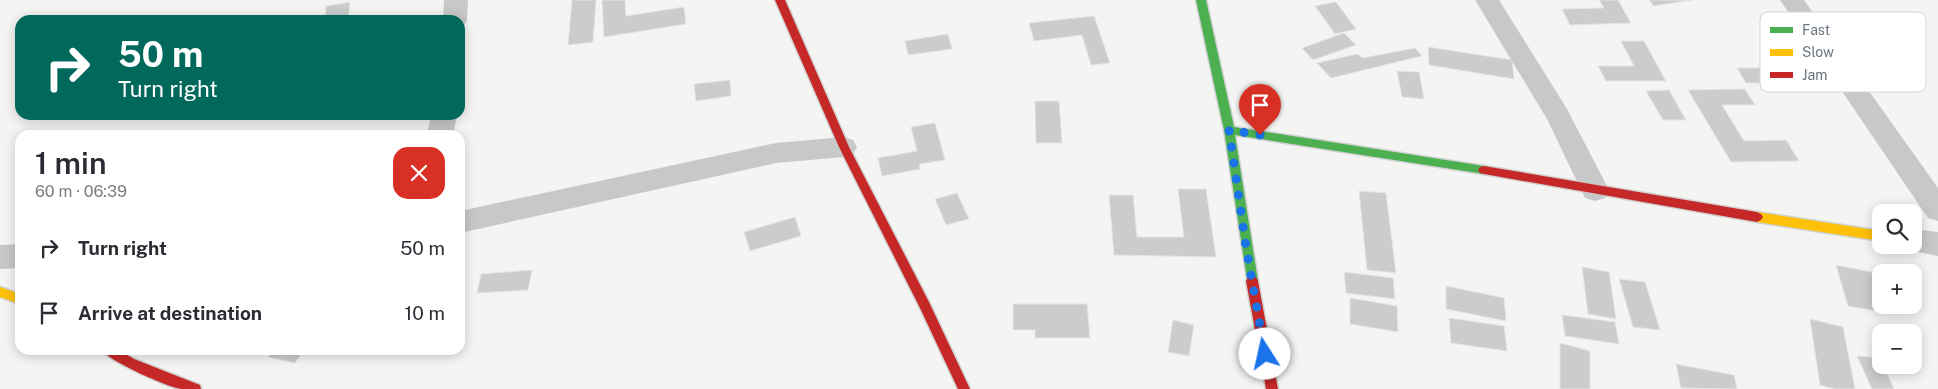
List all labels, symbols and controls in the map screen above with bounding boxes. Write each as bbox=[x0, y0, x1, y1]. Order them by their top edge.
legend bbox=[1760, 12, 1926, 92]
text: Fast bbox=[1802, 22, 1830, 38]
text: 50 m bbox=[118, 34, 203, 75]
icon: right bbox=[35, 35, 100, 100]
text: Slow bbox=[1802, 44, 1834, 60]
text: Jam bbox=[1802, 67, 1827, 83]
text: Turn right bbox=[118, 76, 218, 102]
pin bbox=[1239, 84, 1281, 135]
icon: arrive bbox=[1246, 91, 1274, 119]
text: 1 min bbox=[35, 145, 106, 181]
button: close bbox=[393, 147, 445, 199]
text: 60 m · 06:39 bbox=[35, 182, 127, 201]
map controls bbox=[1872, 204, 1922, 374]
button: search bbox=[1872, 204, 1922, 254]
icon: right bbox=[35, 234, 63, 262]
text: Turn right bbox=[78, 237, 167, 259]
text: 50 m bbox=[400, 237, 445, 259]
button: + bbox=[1872, 264, 1922, 314]
icon: arrive bbox=[35, 299, 63, 327]
text: Arrive at destination bbox=[78, 302, 262, 324]
text: 10 m bbox=[405, 302, 445, 324]
button: − bbox=[1872, 324, 1922, 374]
position arrow bbox=[1238, 327, 1290, 379]

